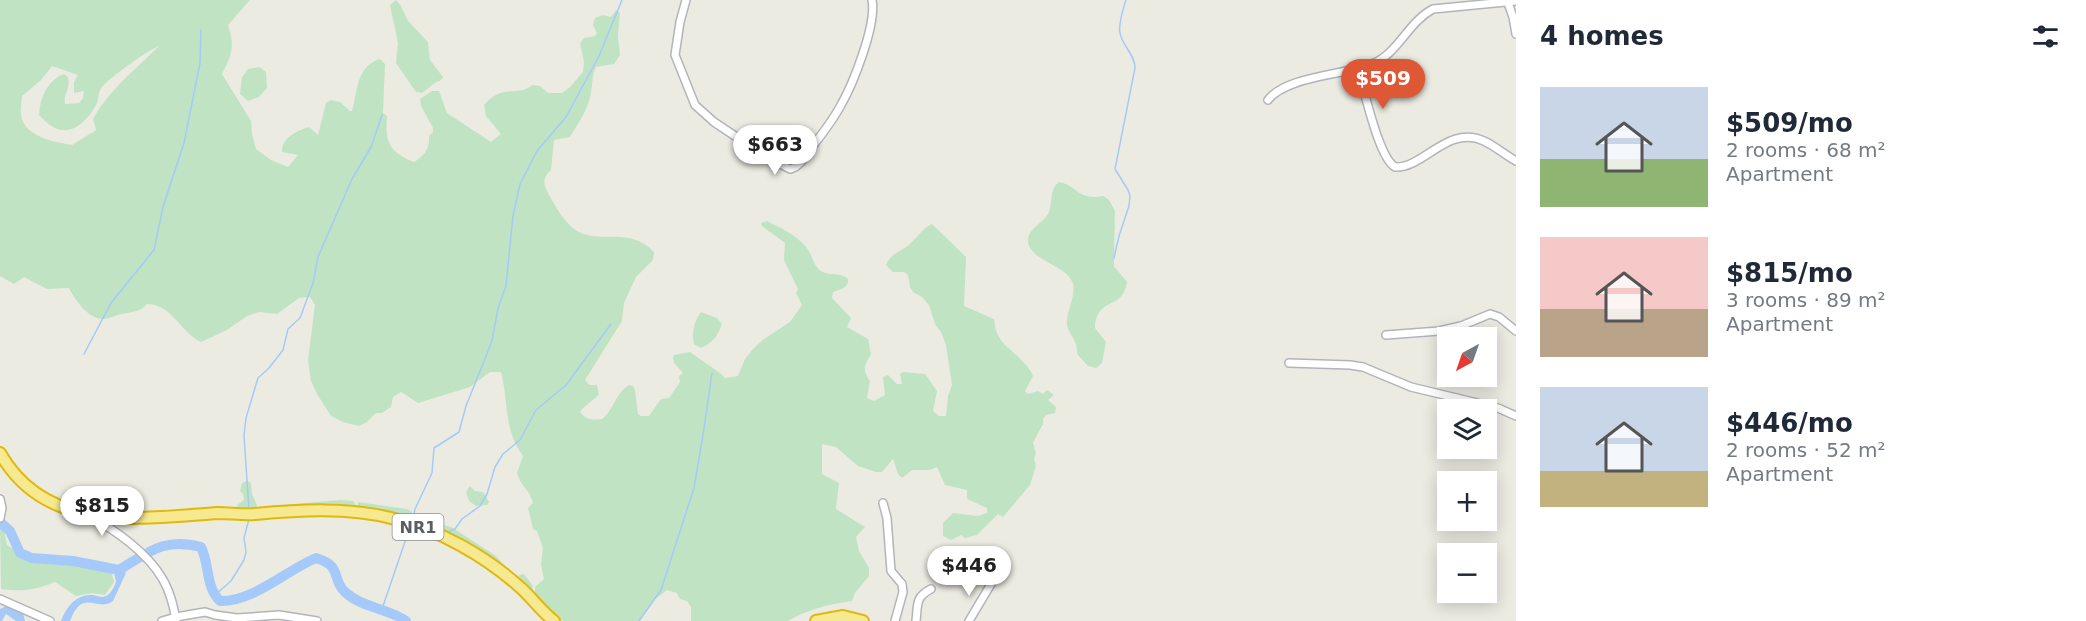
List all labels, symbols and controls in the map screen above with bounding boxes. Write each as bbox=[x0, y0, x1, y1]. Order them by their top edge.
icon: filters bbox=[2029, 20, 2062, 53]
text: 4 homes bbox=[1540, 21, 1664, 51]
pin: $509 bbox=[1347, 59, 1419, 110]
text: $509 bbox=[1355, 66, 1411, 90]
text: $509/mo bbox=[1726, 108, 1853, 138]
icon: home bbox=[1588, 111, 1660, 183]
pin: $663 bbox=[739, 125, 811, 176]
text: $663 bbox=[747, 132, 803, 156]
text: 2 rooms · 68 m² bbox=[1726, 138, 1886, 162]
text: Apartment bbox=[1726, 162, 1833, 186]
text: $815/mo bbox=[1726, 258, 1853, 288]
icon: home bbox=[1588, 261, 1660, 333]
text: 3 rooms · 89 m² bbox=[1726, 288, 1886, 312]
text: Apartment bbox=[1726, 312, 1833, 336]
north arrow bbox=[1437, 327, 1497, 387]
map controls bbox=[1437, 327, 1497, 603]
button: layers bbox=[1437, 399, 1497, 459]
text: $446/mo bbox=[1726, 408, 1853, 438]
icon: home bbox=[1588, 411, 1660, 483]
text: 2 rooms · 52 m² bbox=[1726, 438, 1886, 462]
text: Apartment bbox=[1726, 462, 1833, 486]
button: + bbox=[1437, 471, 1497, 531]
pin: $815 bbox=[66, 486, 138, 537]
text: $815 bbox=[74, 493, 130, 517]
road number: NR1 bbox=[392, 514, 444, 540]
button: − bbox=[1437, 543, 1497, 603]
pin: $446 bbox=[933, 546, 1005, 597]
text: $446 bbox=[941, 553, 997, 577]

